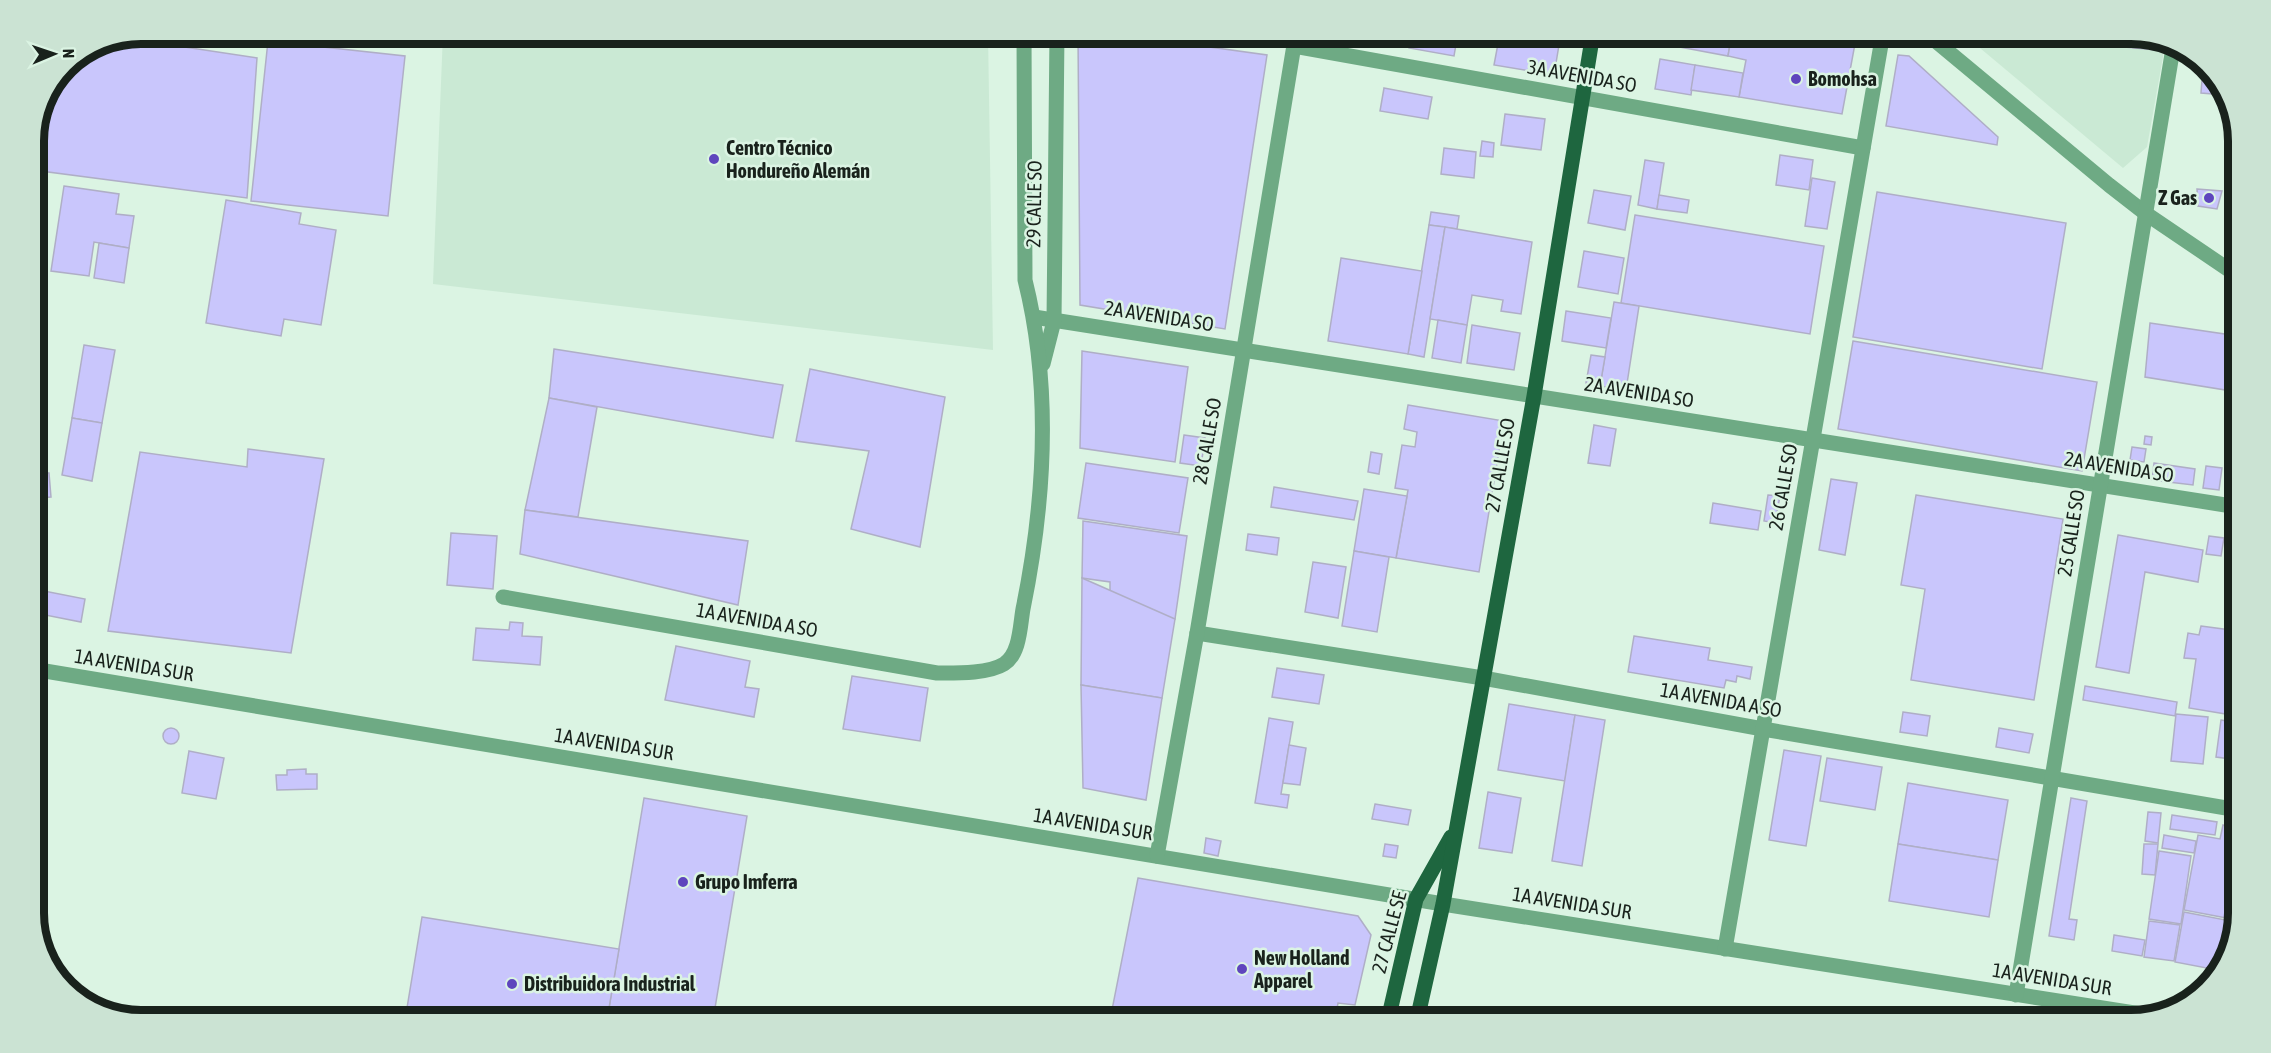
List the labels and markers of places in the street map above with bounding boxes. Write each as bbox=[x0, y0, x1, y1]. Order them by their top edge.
place label: Bomohsa bbox=[1808, 67, 1877, 90]
marker: Bomohsa bbox=[1789, 72, 1803, 86]
place label: Centro Técnico Hondureño Alemán bbox=[726, 136, 870, 182]
marker: Centro Técnico Hondureño Alemán bbox=[707, 152, 721, 166]
place label: Z Gas bbox=[2158, 186, 2197, 209]
marker: Z Gas bbox=[2202, 191, 2216, 205]
place label: Grupo Imferra bbox=[695, 870, 798, 893]
marker: Grupo Imferra bbox=[676, 875, 690, 889]
place label: New Holland Apparel bbox=[1253, 946, 1349, 992]
marker: New Holland Apparel bbox=[1235, 962, 1249, 976]
place label: Distribuidora Industrial bbox=[524, 972, 696, 995]
marker: Distribuidora Industrial bbox=[505, 977, 519, 991]

